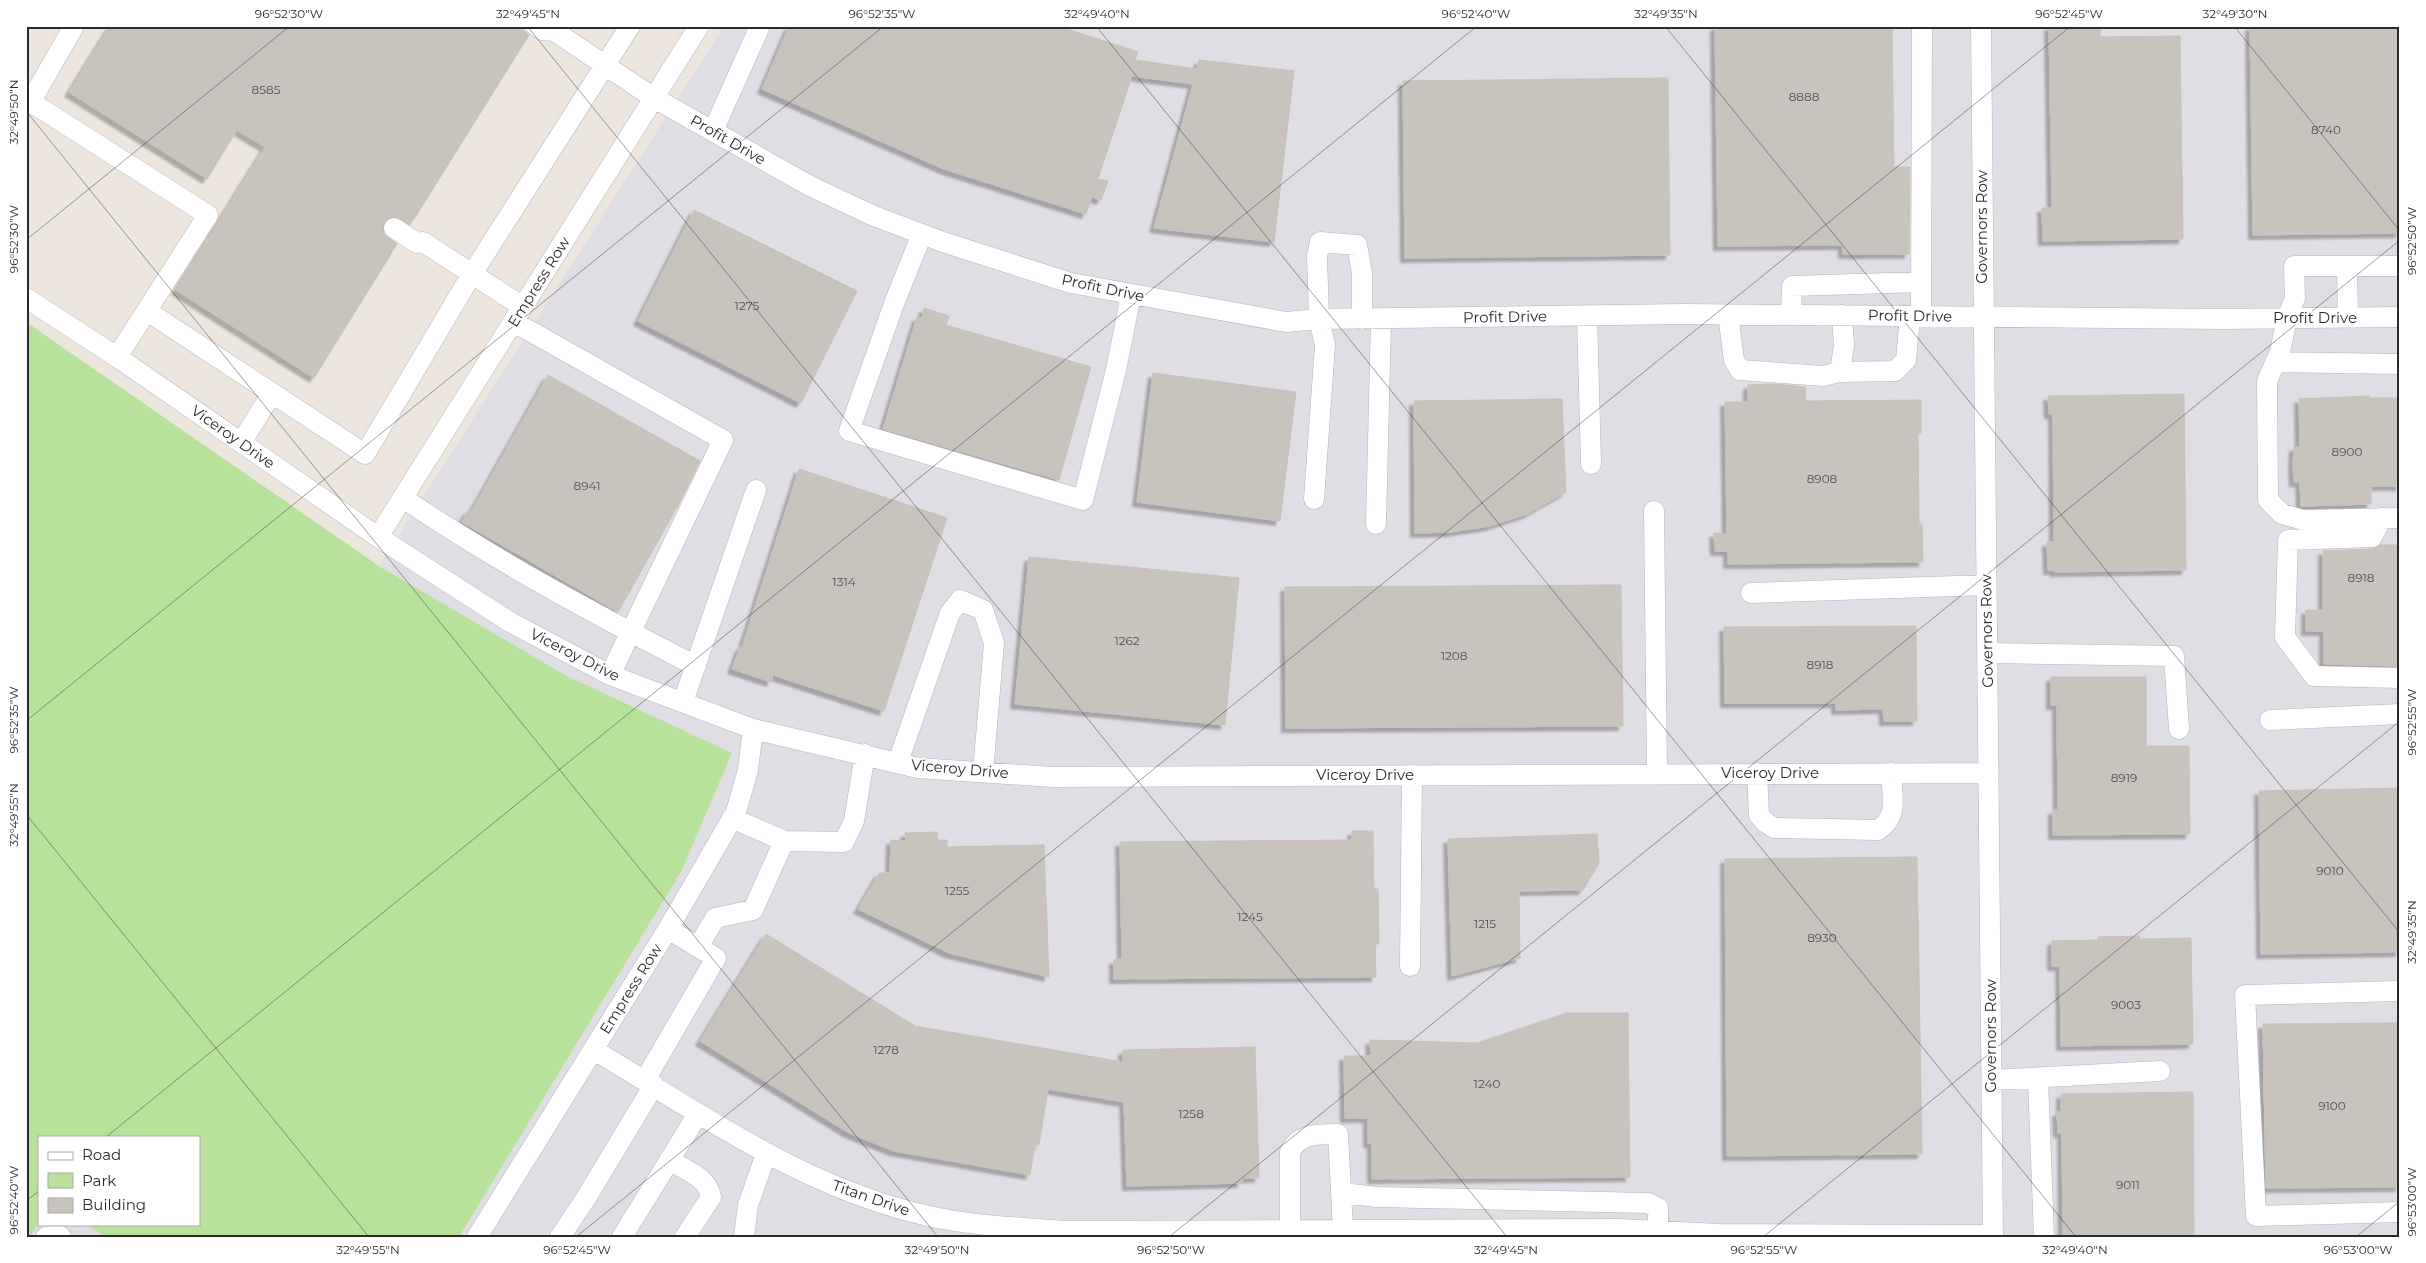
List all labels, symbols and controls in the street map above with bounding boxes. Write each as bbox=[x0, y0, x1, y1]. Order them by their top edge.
text: 96°52'30"W bbox=[255, 6, 323, 21]
text: 32°49'45"N bbox=[496, 6, 560, 21]
text: 96°52'35"W bbox=[849, 6, 915, 21]
text: 32°49'40"N bbox=[1064, 6, 1130, 21]
text: 96°52'40"W bbox=[1442, 6, 1510, 21]
text: 32°49'35"N bbox=[1634, 6, 1698, 21]
text: 96°52'45"W bbox=[2035, 6, 2103, 21]
text: 32°49'30"N bbox=[2203, 6, 2268, 21]
text: 32°49'50"N bbox=[6, 80, 21, 144]
house number: 8585 bbox=[252, 82, 281, 97]
house number: 8888 bbox=[1789, 89, 1820, 104]
street label: Profit Drive bbox=[687, 110, 769, 169]
house number: 8740 bbox=[2311, 122, 2341, 137]
street label: Governors Row bbox=[1972, 169, 1991, 284]
text: 96°52'30"W bbox=[6, 205, 21, 273]
text: 96°52'50"W bbox=[2404, 207, 2419, 275]
street label: Empress Row bbox=[503, 232, 574, 330]
street label: Profit Drive bbox=[1060, 269, 1146, 306]
house number: 1275 bbox=[735, 298, 760, 313]
street label: Profit Drive bbox=[1868, 305, 1952, 326]
street label: Profit Drive bbox=[1463, 306, 1547, 327]
street label: Profit Drive bbox=[2273, 308, 2357, 327]
street label: Viceroy Drive bbox=[188, 401, 279, 472]
house number: 8900 bbox=[2332, 444, 2362, 459]
house number: 8908 bbox=[1807, 471, 1838, 486]
house number: 8941 bbox=[574, 478, 600, 493]
house number: 8918 bbox=[2348, 570, 2375, 585]
street label: Governors Row bbox=[1976, 573, 1997, 688]
house number: 1314 bbox=[832, 574, 856, 589]
street label: Viceroy Drive bbox=[527, 624, 623, 685]
house number: 1262 bbox=[1114, 633, 1140, 648]
house number: 1208 bbox=[1441, 648, 1468, 663]
house number: 8918 bbox=[1807, 657, 1834, 672]
text: 96°52'35"W bbox=[6, 687, 21, 753]
text: 96°52'55"W bbox=[2404, 689, 2419, 755]
street label: Viceroy Drive bbox=[910, 755, 1010, 782]
street label: Viceroy Drive bbox=[1721, 763, 1819, 782]
street label: Viceroy Drive bbox=[1316, 765, 1414, 784]
house number: 8919 bbox=[2111, 770, 2137, 785]
text: 32°49'55"N bbox=[6, 783, 21, 847]
house number: 9010 bbox=[2316, 863, 2344, 878]
house number: 1255 bbox=[945, 883, 970, 898]
text: 32°49'35"N bbox=[2404, 900, 2419, 964]
house number: 1245 bbox=[1237, 909, 1263, 924]
house number: 1215 bbox=[1474, 916, 1496, 931]
house number: 8930 bbox=[1807, 930, 1837, 945]
street label: Empress Row bbox=[595, 939, 666, 1037]
street label: Governors Row bbox=[1981, 978, 2000, 1093]
house number: 9003 bbox=[2111, 997, 2141, 1012]
house number: 1278 bbox=[873, 1042, 899, 1057]
house number: 1240 bbox=[1474, 1076, 1500, 1091]
house number: 9100 bbox=[2318, 1098, 2346, 1113]
house number: 1258 bbox=[1178, 1106, 1204, 1121]
legend bbox=[38, 1136, 200, 1226]
text: Road bbox=[82, 1145, 121, 1164]
text: 96°52'40"W bbox=[6, 1166, 21, 1234]
text: 96°53'00"W bbox=[2404, 1167, 2419, 1237]
text: Park bbox=[82, 1171, 116, 1190]
street label: Titan Drive bbox=[830, 1175, 912, 1220]
house number: 9011 bbox=[2116, 1177, 2140, 1192]
text: Building bbox=[82, 1195, 146, 1214]
text: 32°49'55"N bbox=[336, 1242, 400, 1257]
text: 96°52'45"W bbox=[543, 1242, 611, 1257]
text: 32°49'50"N bbox=[905, 1242, 969, 1257]
text: 96°52'50"W bbox=[1137, 1242, 1205, 1257]
text: 32°49'45"N bbox=[1474, 1242, 1538, 1257]
text: 96°52'55"W bbox=[1731, 1242, 1797, 1257]
text: 32°49'40"N bbox=[2042, 1242, 2108, 1257]
text: 96°53'00"W bbox=[2323, 1242, 2393, 1257]

